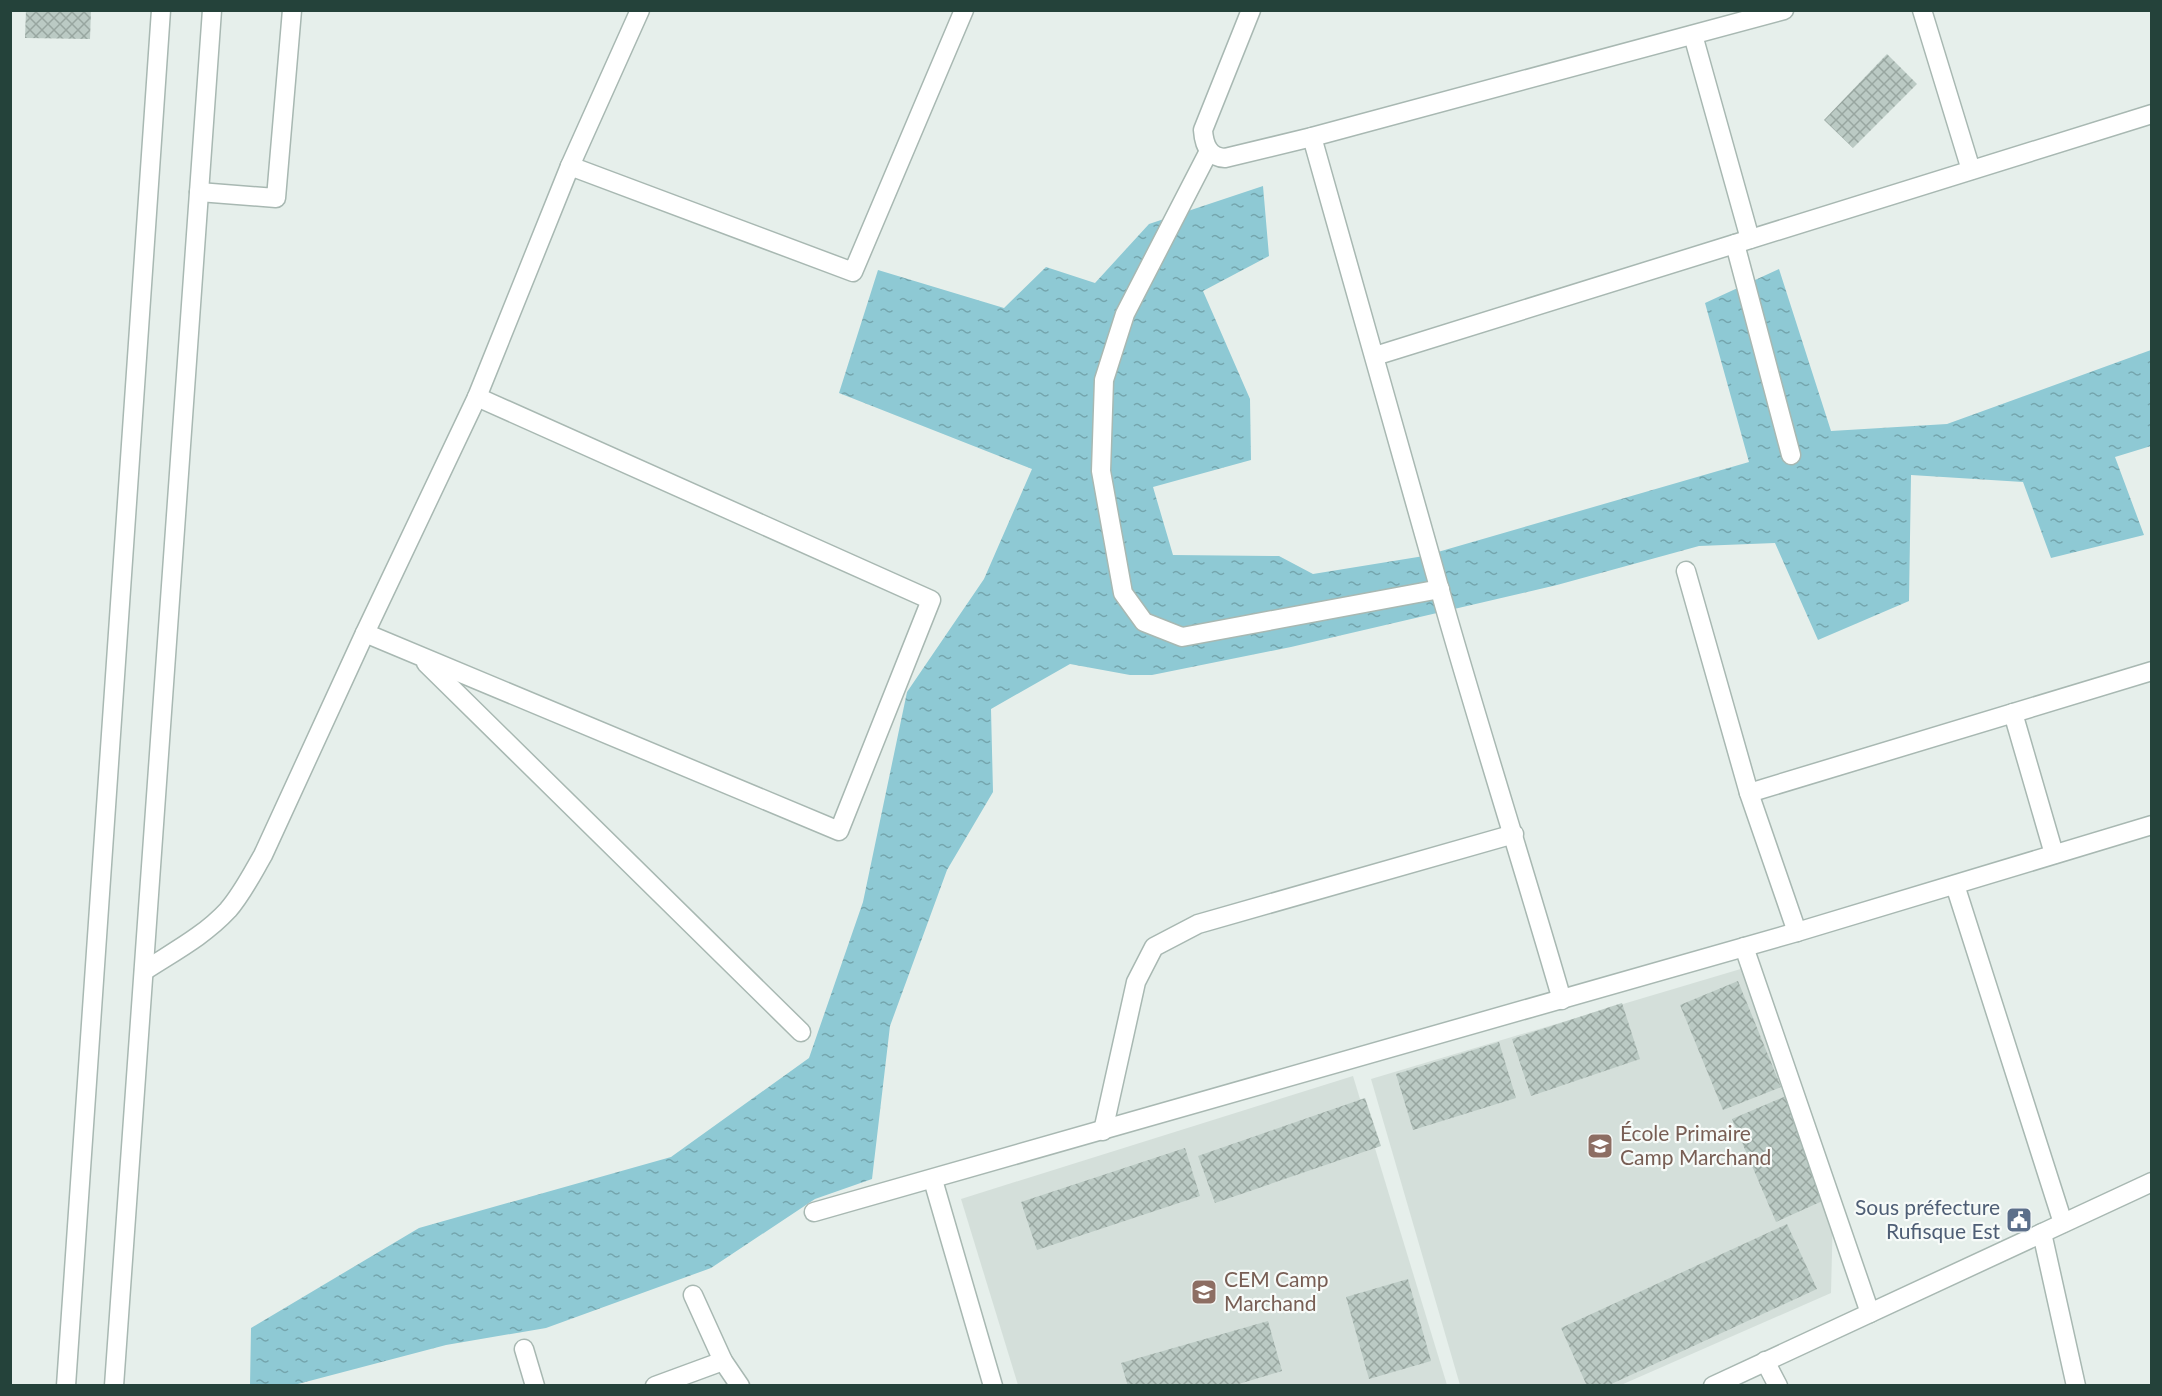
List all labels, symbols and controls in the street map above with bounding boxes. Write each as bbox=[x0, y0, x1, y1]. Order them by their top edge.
place label: École Primaire Camp Marchand bbox=[1620, 1120, 1771, 1169]
school or university icon: École Primaire Camp Marchand bbox=[1585, 1131, 1615, 1161]
place label: Sous préfecture Rufisque Est bbox=[1855, 1194, 2000, 1243]
public building icon: Sous préfecture Rufisque Est bbox=[2004, 1205, 2034, 1235]
place label: CEM Camp Marchand bbox=[1224, 1266, 1329, 1315]
school or university icon: CEM Camp Marchand bbox=[1189, 1277, 1219, 1307]

